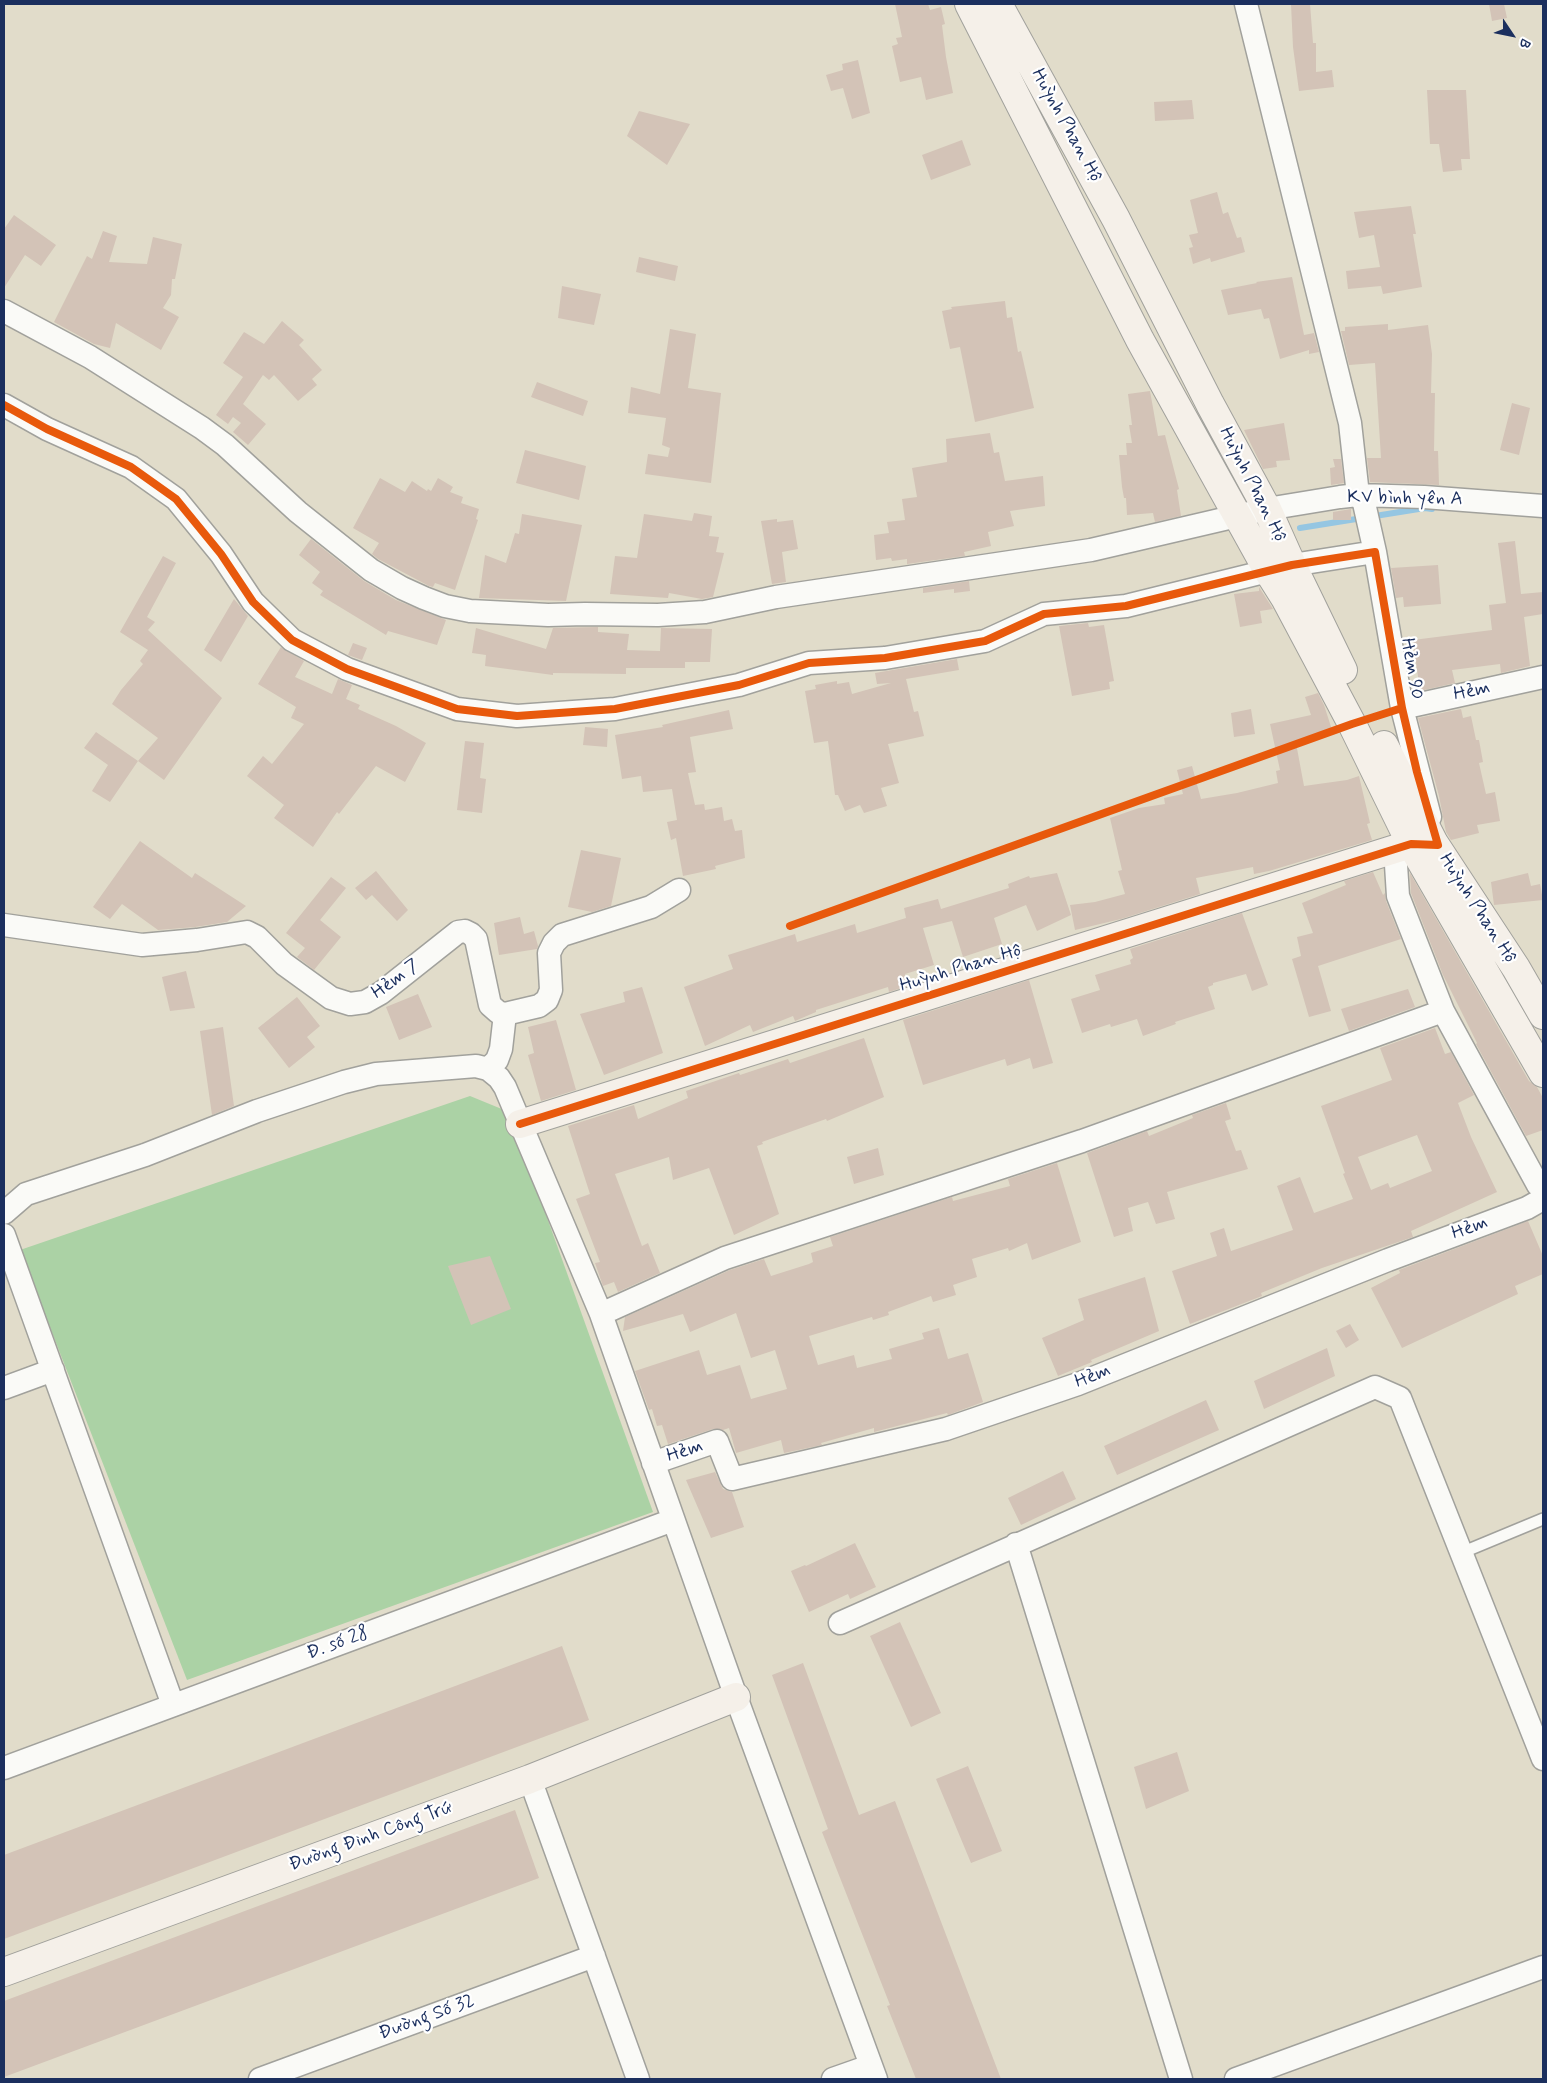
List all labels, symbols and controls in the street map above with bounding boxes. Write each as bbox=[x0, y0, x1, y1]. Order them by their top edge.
north arrow bbox=[1487, 10, 1537, 60]
text: B bbox=[1514, 35, 1534, 52]
street label: Huỳnh Phan Hộ bbox=[1025, 65, 1107, 187]
street label: Huỳnh Phan Hộ bbox=[1213, 423, 1291, 547]
street label: KV bình yên A bbox=[1347, 487, 1463, 511]
street label: Hẻm 90 bbox=[1394, 636, 1428, 702]
street label: Hẻm bbox=[1452, 677, 1492, 707]
street label: Huỳnh Phan Hộ bbox=[1433, 850, 1521, 968]
street label: Huỳnh Phan Hộ bbox=[897, 940, 1025, 998]
street label: Hẻm 7 bbox=[368, 955, 424, 1005]
street label: Hẻm bbox=[1449, 1212, 1491, 1246]
street label: Hẻm bbox=[1072, 1360, 1114, 1394]
street label: Hẻm bbox=[664, 1435, 706, 1469]
street label: Đ. số 28 bbox=[304, 1622, 372, 1666]
street label: Đường Đinh Công Trứ bbox=[286, 1797, 456, 1877]
street label: Đường Số 32 bbox=[376, 1990, 478, 2046]

